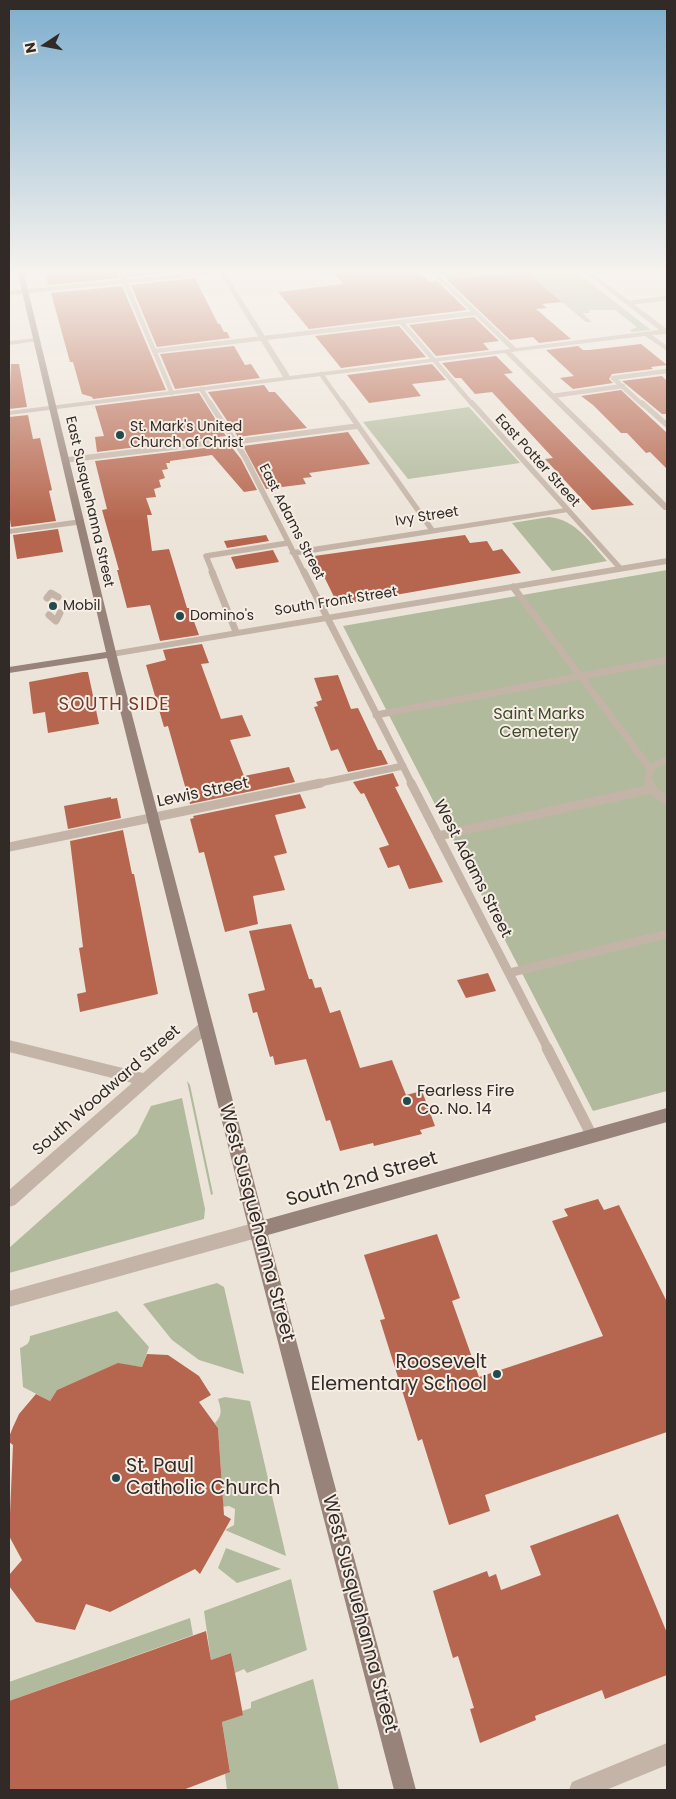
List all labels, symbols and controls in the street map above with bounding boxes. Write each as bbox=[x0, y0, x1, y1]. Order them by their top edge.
north arrow bbox=[20, 20, 70, 70]
text: N bbox=[19, 41, 41, 55]
street label: East Potter Street bbox=[491, 411, 583, 511]
street label: East Susquehanna Street bbox=[61, 415, 117, 589]
place label: St. Mark's United Church of Christ bbox=[130, 419, 243, 452]
marker: St. Mark's United Church of Christ bbox=[114, 429, 126, 441]
street label: East Adams Street bbox=[255, 461, 327, 583]
street label: Ivy Street bbox=[394, 504, 460, 530]
street label: South Front Street bbox=[273, 584, 399, 620]
place label: Mobil bbox=[63, 598, 100, 614]
marker: Mobil bbox=[47, 600, 59, 612]
place label: Domino's bbox=[190, 608, 254, 624]
marker: Domino's bbox=[174, 610, 186, 622]
district label: SOUTH SIDE bbox=[57, 694, 171, 716]
park label: Saint Marks Cemetery bbox=[493, 705, 585, 743]
street label: Lewis Street bbox=[155, 774, 251, 812]
street label: West Adams Street bbox=[429, 797, 515, 941]
street label: South Woodward Street bbox=[29, 1022, 185, 1160]
place label: Fearless Fire Co. No. 14 bbox=[417, 1082, 514, 1120]
marker: Fearless Fire Co. No. 14 bbox=[401, 1095, 413, 1107]
street label: West Susquehanna Street bbox=[213, 1102, 299, 1344]
street label: South 2nd Street bbox=[284, 1148, 440, 1212]
place label: Roosevelt Elementary School bbox=[311, 1352, 487, 1396]
marker: Roosevelt Elementary School bbox=[491, 1368, 503, 1380]
place label: St. Paul Catholic Church bbox=[126, 1456, 280, 1500]
marker: St. Paul Catholic Church bbox=[110, 1472, 122, 1484]
street label: West Susquehanna Street bbox=[316, 1493, 402, 1735]

